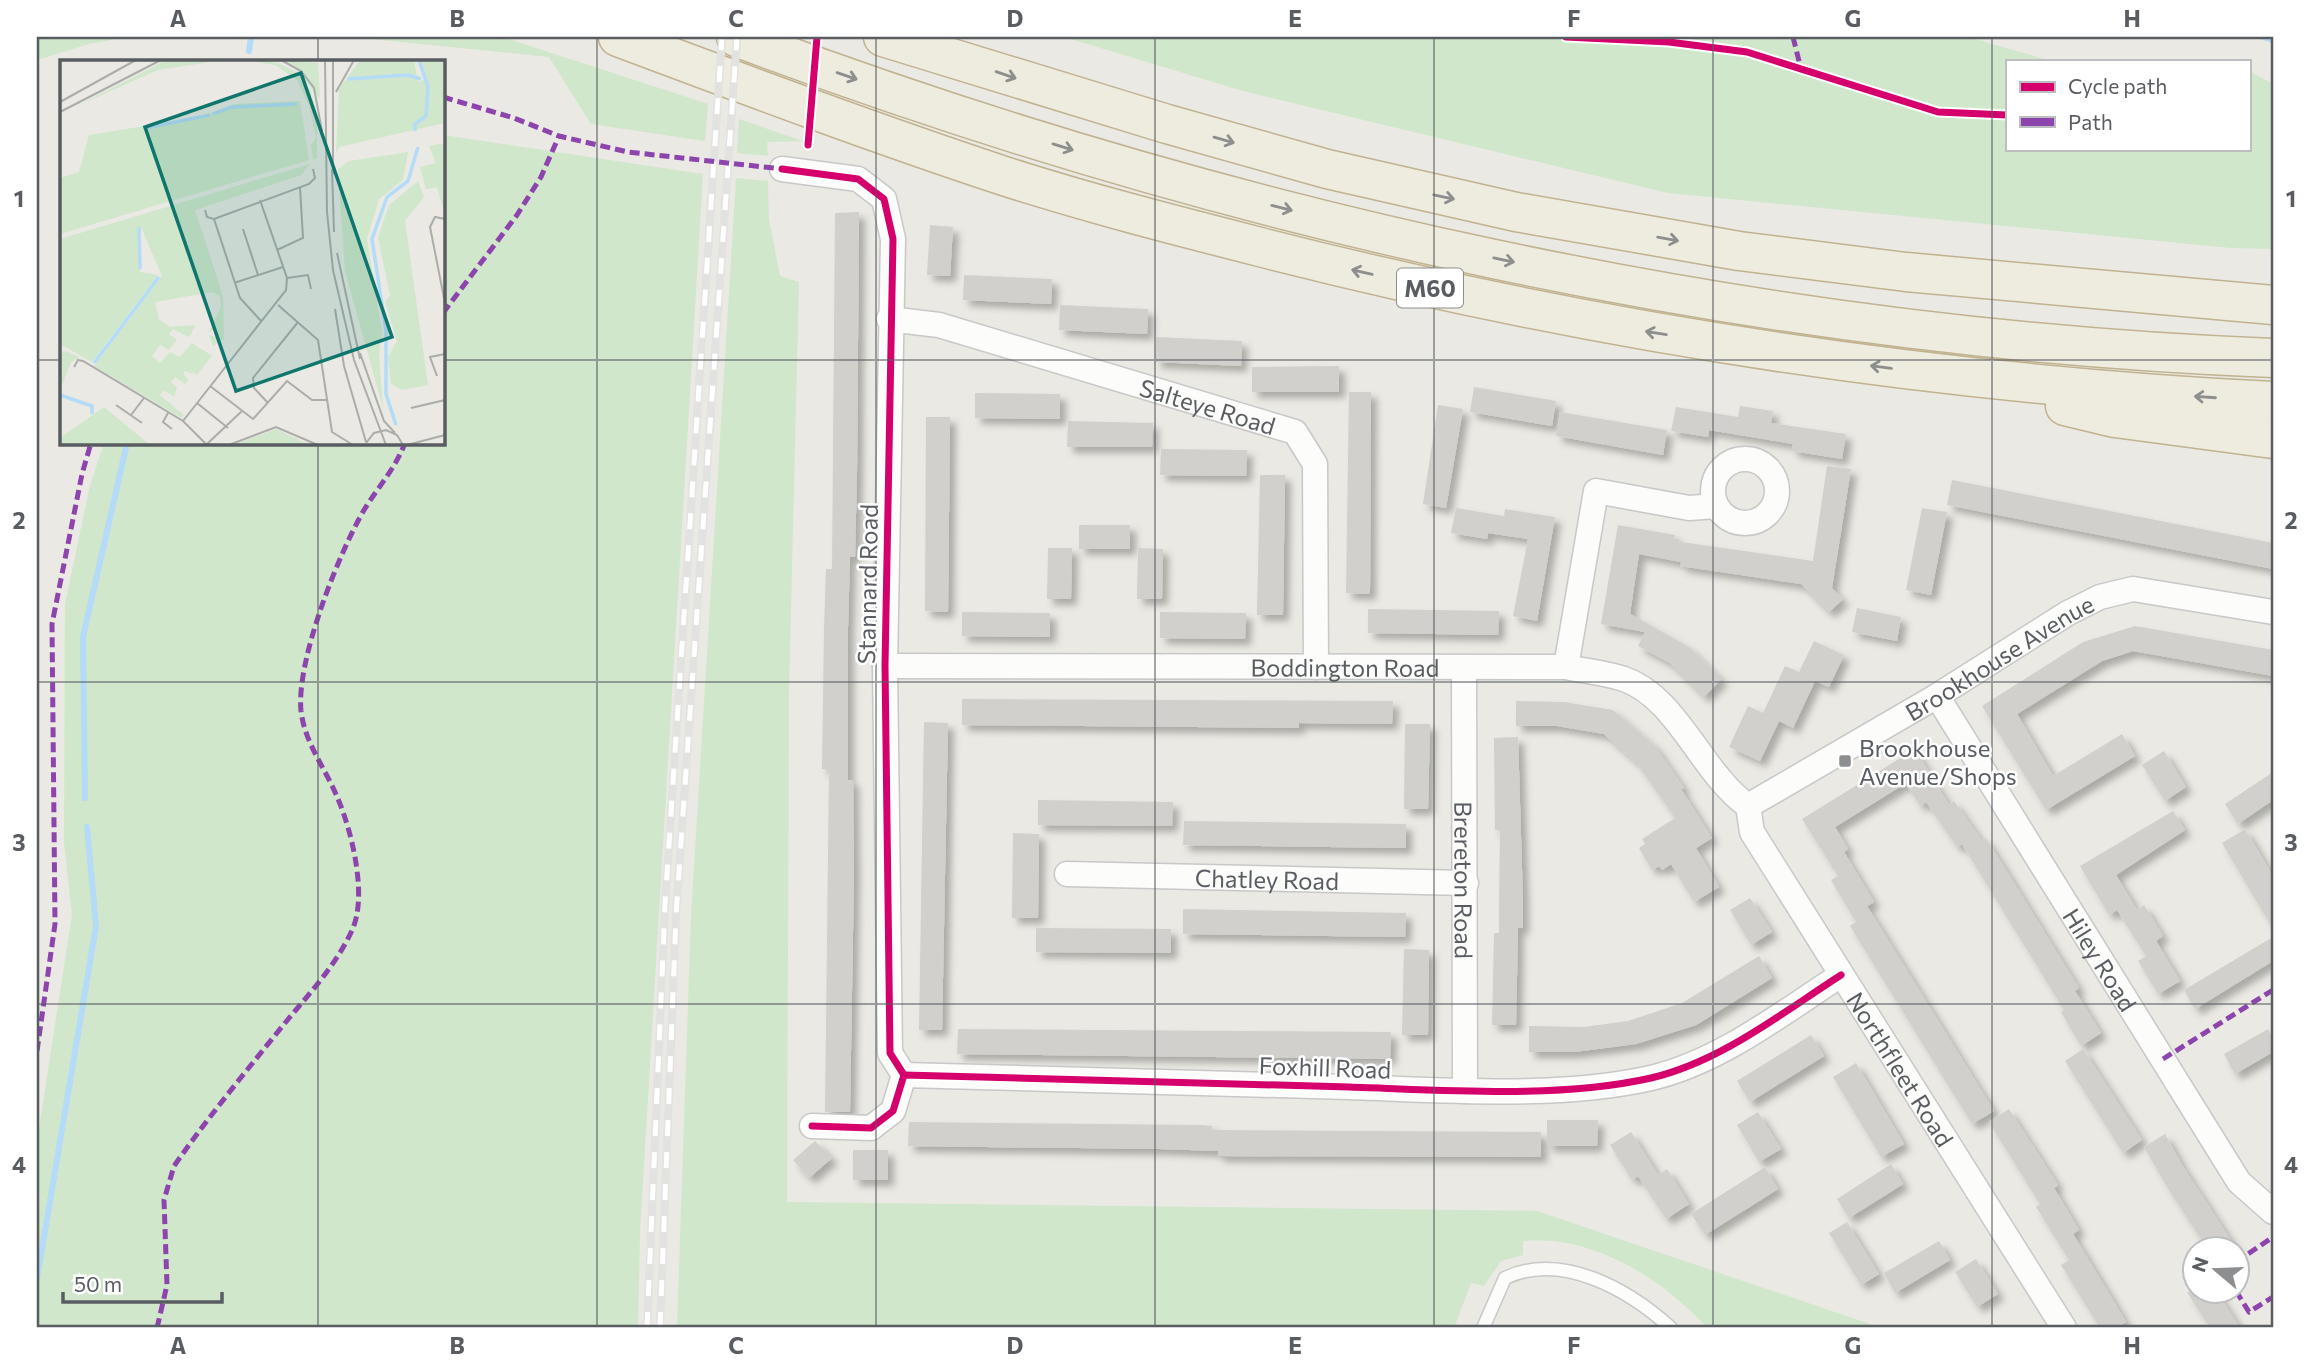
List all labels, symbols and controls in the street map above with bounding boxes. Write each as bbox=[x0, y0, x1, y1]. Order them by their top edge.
text: A bbox=[170, 4, 187, 32]
text: B bbox=[449, 4, 465, 32]
text: C bbox=[728, 4, 744, 32]
text: D bbox=[1007, 4, 1024, 32]
text: E bbox=[1288, 4, 1302, 32]
text: F bbox=[1567, 4, 1581, 32]
text: G bbox=[1845, 4, 1861, 32]
text: H bbox=[2123, 4, 2141, 32]
inset map bbox=[60, 60, 444, 444]
legend bbox=[2006, 60, 2250, 150]
one-way arrow bbox=[836, 70, 858, 83]
one-way arrow bbox=[994, 70, 1016, 82]
text: Cycle path bbox=[2068, 73, 2167, 98]
text: Path bbox=[2068, 109, 2113, 134]
one-way arrow bbox=[1213, 135, 1235, 148]
one-way arrow bbox=[1052, 142, 1074, 155]
text: 1 bbox=[14, 184, 24, 212]
text: 1 bbox=[2286, 184, 2296, 212]
one-way arrow bbox=[1432, 190, 1455, 204]
one-way arrow bbox=[1270, 202, 1293, 215]
one-way arrow bbox=[1656, 233, 1679, 246]
one-way arrow bbox=[1492, 253, 1515, 267]
one-way arrow bbox=[1351, 265, 1373, 278]
road number: M60 bbox=[1397, 268, 1463, 308]
one-way arrow bbox=[1645, 326, 1668, 339]
one-way arrow bbox=[1870, 360, 1893, 373]
street label: Salteye Road bbox=[1136, 372, 1279, 440]
one-way arrow bbox=[2194, 390, 2217, 403]
street label: Stannard Road bbox=[851, 504, 883, 664]
text: 2 bbox=[12, 506, 26, 534]
text: 2 bbox=[2284, 506, 2298, 534]
street label: Brookhouse Avenue bbox=[1900, 588, 2098, 726]
street label: Boddington Road bbox=[1250, 652, 1440, 681]
place label: Brookhouse Avenue/Shops bbox=[1859, 733, 2017, 790]
marker: Brookhouse Avenue/Shops bbox=[1837, 753, 1853, 769]
street label: Brereton Road bbox=[1450, 801, 1479, 959]
text: 3 bbox=[12, 828, 26, 856]
text: 3 bbox=[2284, 828, 2298, 856]
street label: Chatley Road bbox=[1195, 862, 1339, 895]
street label: Hiley Road bbox=[2058, 902, 2143, 1016]
street label: Northfleet Road bbox=[1842, 986, 1960, 1151]
street label: Foxhill Road bbox=[1258, 1050, 1392, 1084]
text: 4 bbox=[12, 1150, 26, 1178]
text: 4 bbox=[2284, 1150, 2298, 1178]
north arrow bbox=[2180, 1236, 2250, 1306]
text: N bbox=[2186, 1254, 2213, 1275]
scale bar bbox=[63, 1260, 222, 1304]
text: 50 m bbox=[74, 1271, 122, 1296]
text: A bbox=[170, 1331, 187, 1359]
text: B bbox=[449, 1331, 465, 1359]
text: C bbox=[728, 1331, 744, 1359]
text: D bbox=[1007, 1331, 1024, 1359]
text: E bbox=[1288, 1331, 1302, 1359]
text: F bbox=[1567, 1331, 1581, 1359]
text: G bbox=[1845, 1331, 1861, 1359]
text: H bbox=[2123, 1331, 2141, 1359]

